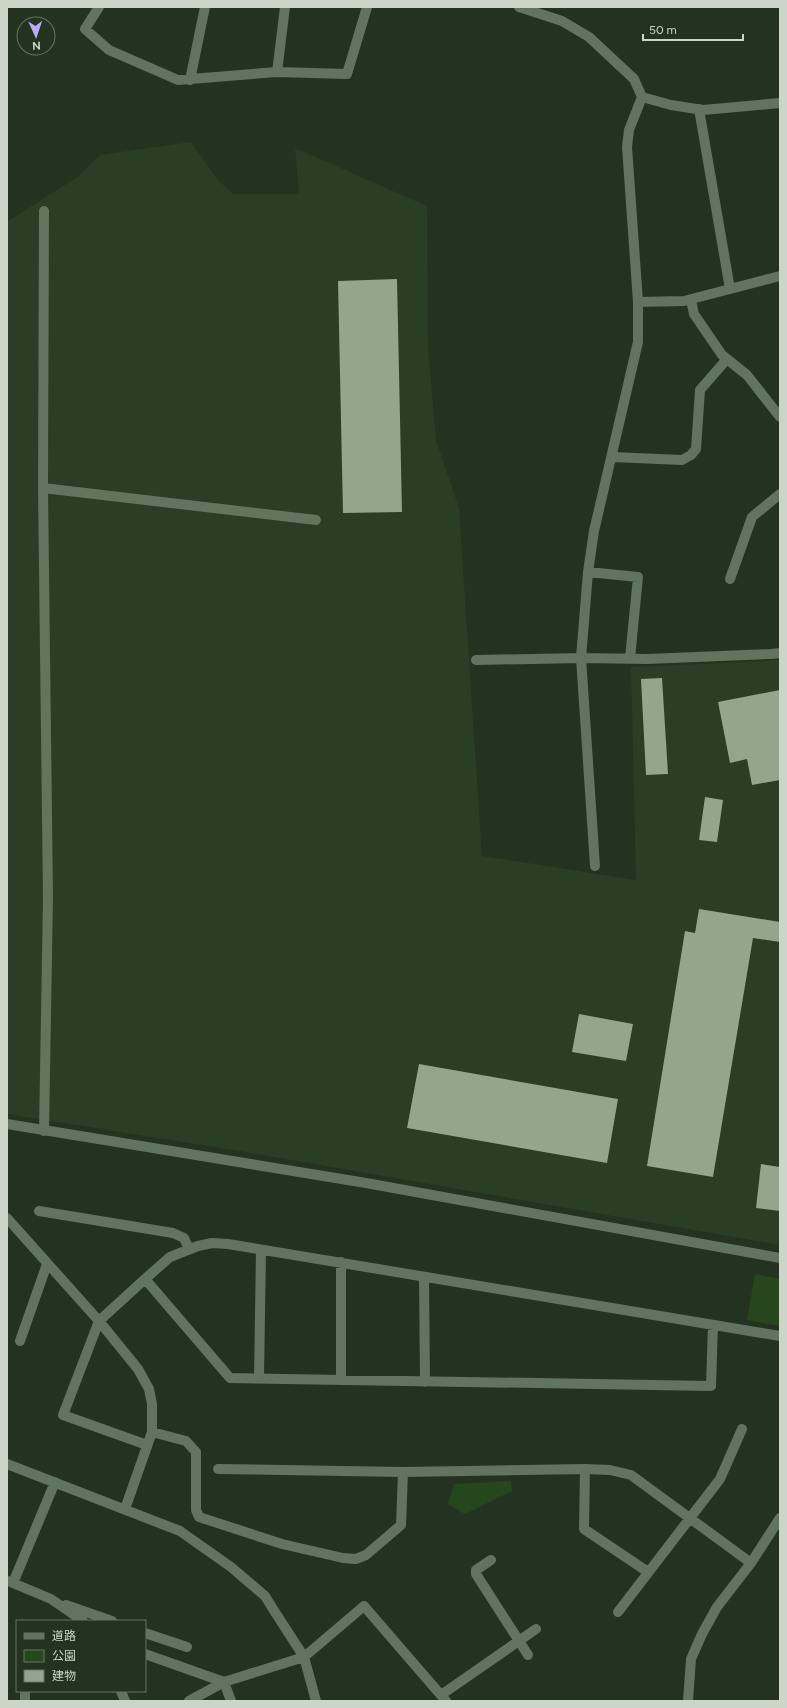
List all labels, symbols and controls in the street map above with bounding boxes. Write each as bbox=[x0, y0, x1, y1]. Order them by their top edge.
north arrow bbox=[16, 16, 56, 56]
scale bar bbox=[643, 16, 743, 42]
text: 50 m bbox=[649, 23, 677, 37]
text: N bbox=[32, 39, 41, 52]
legend bbox=[16, 1620, 146, 1692]
text: 道路 bbox=[52, 1629, 76, 1643]
text: 公園 bbox=[52, 1649, 76, 1663]
text: 建物 bbox=[52, 1669, 76, 1683]

